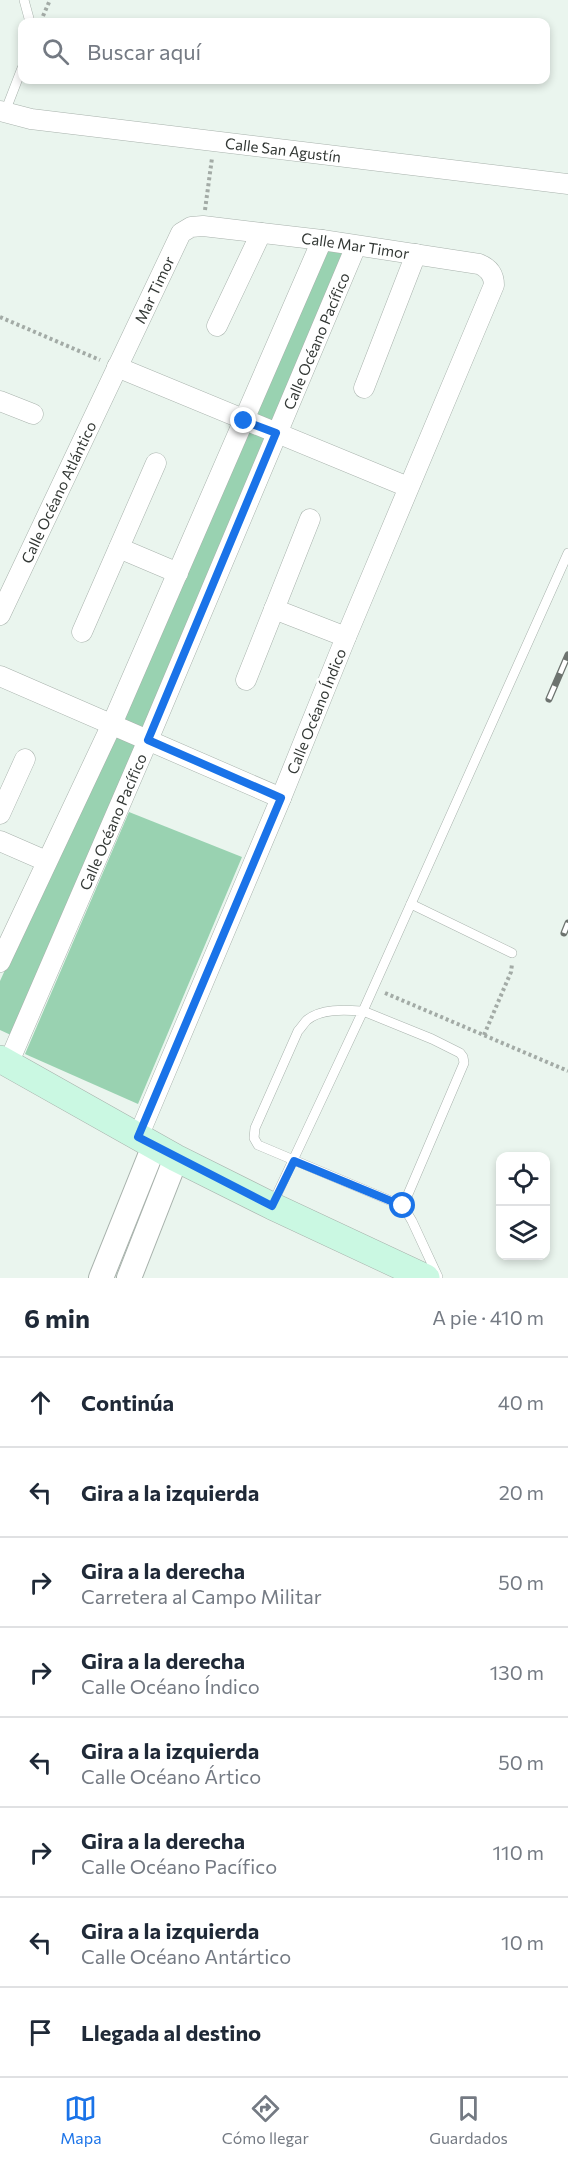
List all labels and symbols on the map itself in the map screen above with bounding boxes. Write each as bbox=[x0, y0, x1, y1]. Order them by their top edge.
street label: Calle San Agustín bbox=[224, 134, 342, 165]
street label: Calle Mar Timor bbox=[300, 229, 411, 262]
street label: Mar Timor bbox=[130, 253, 178, 326]
street label: Calle Océano Pacífico bbox=[279, 270, 353, 412]
route end bbox=[230, 407, 256, 433]
street label: Calle Océano Atlántico bbox=[17, 418, 100, 566]
street label: Calle Océano Índico bbox=[282, 645, 349, 777]
street label: Calle Océano Pacífico bbox=[75, 750, 150, 893]
route start bbox=[389, 1192, 415, 1218]

